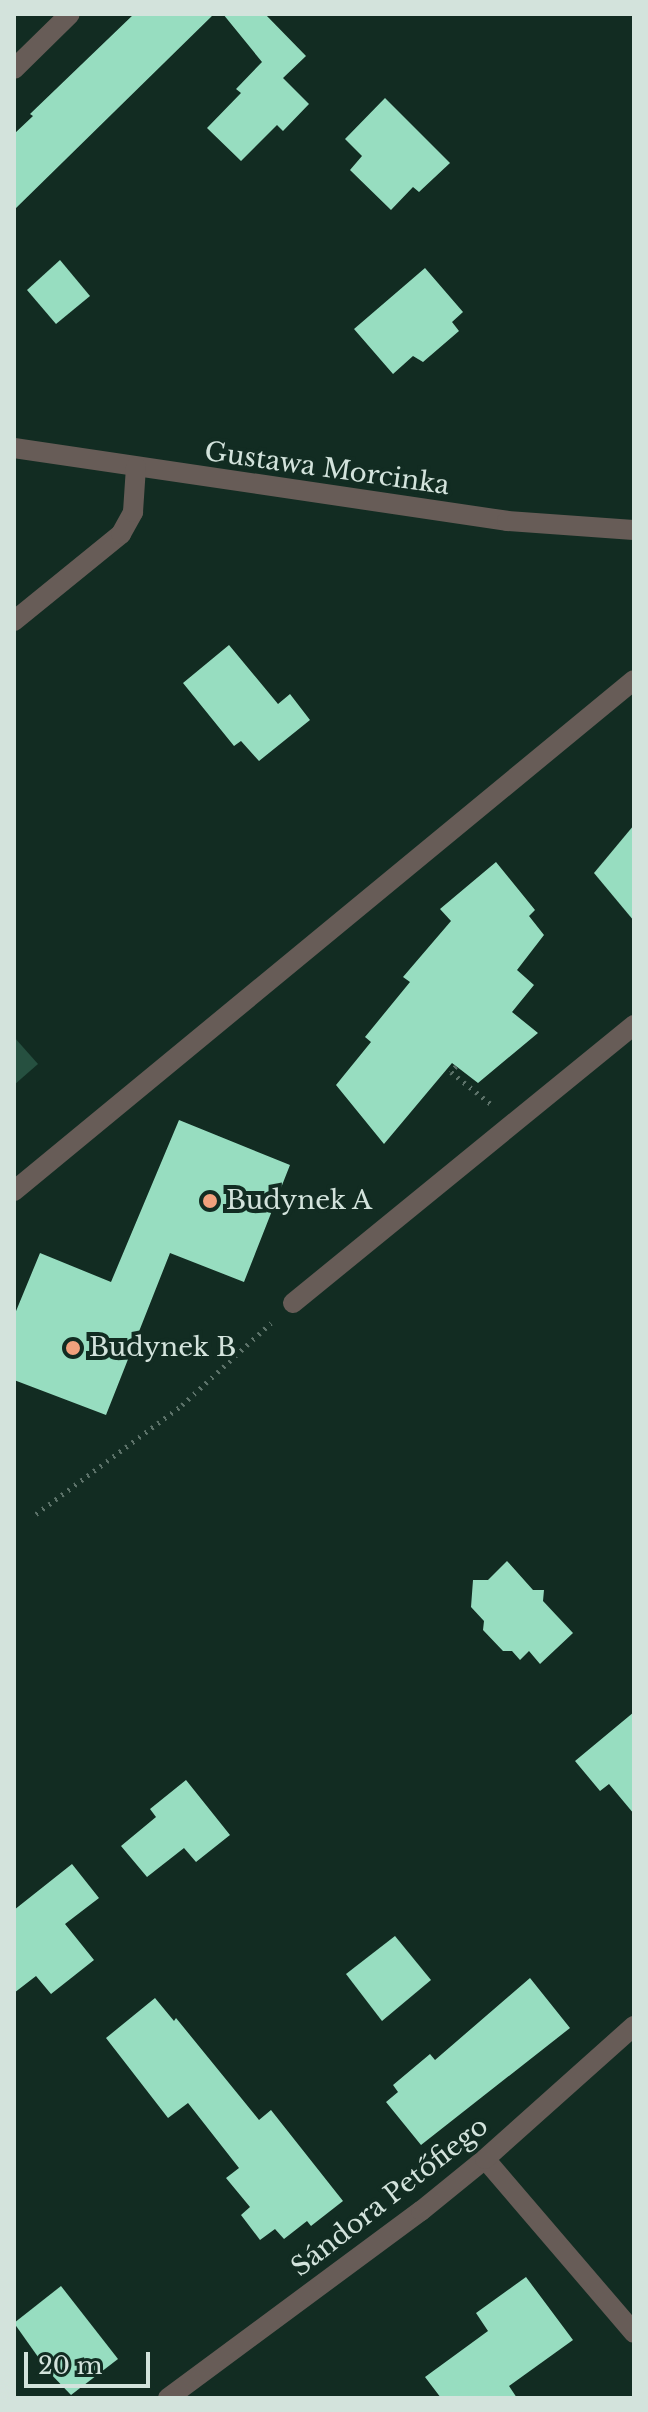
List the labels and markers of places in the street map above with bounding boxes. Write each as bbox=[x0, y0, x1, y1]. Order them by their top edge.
place label: Budynek A bbox=[226, 1185, 374, 1217]
marker: Budynek A bbox=[201, 1192, 219, 1210]
place label: Budynek B bbox=[89, 1332, 236, 1364]
marker: Budynek B bbox=[64, 1339, 82, 1357]

